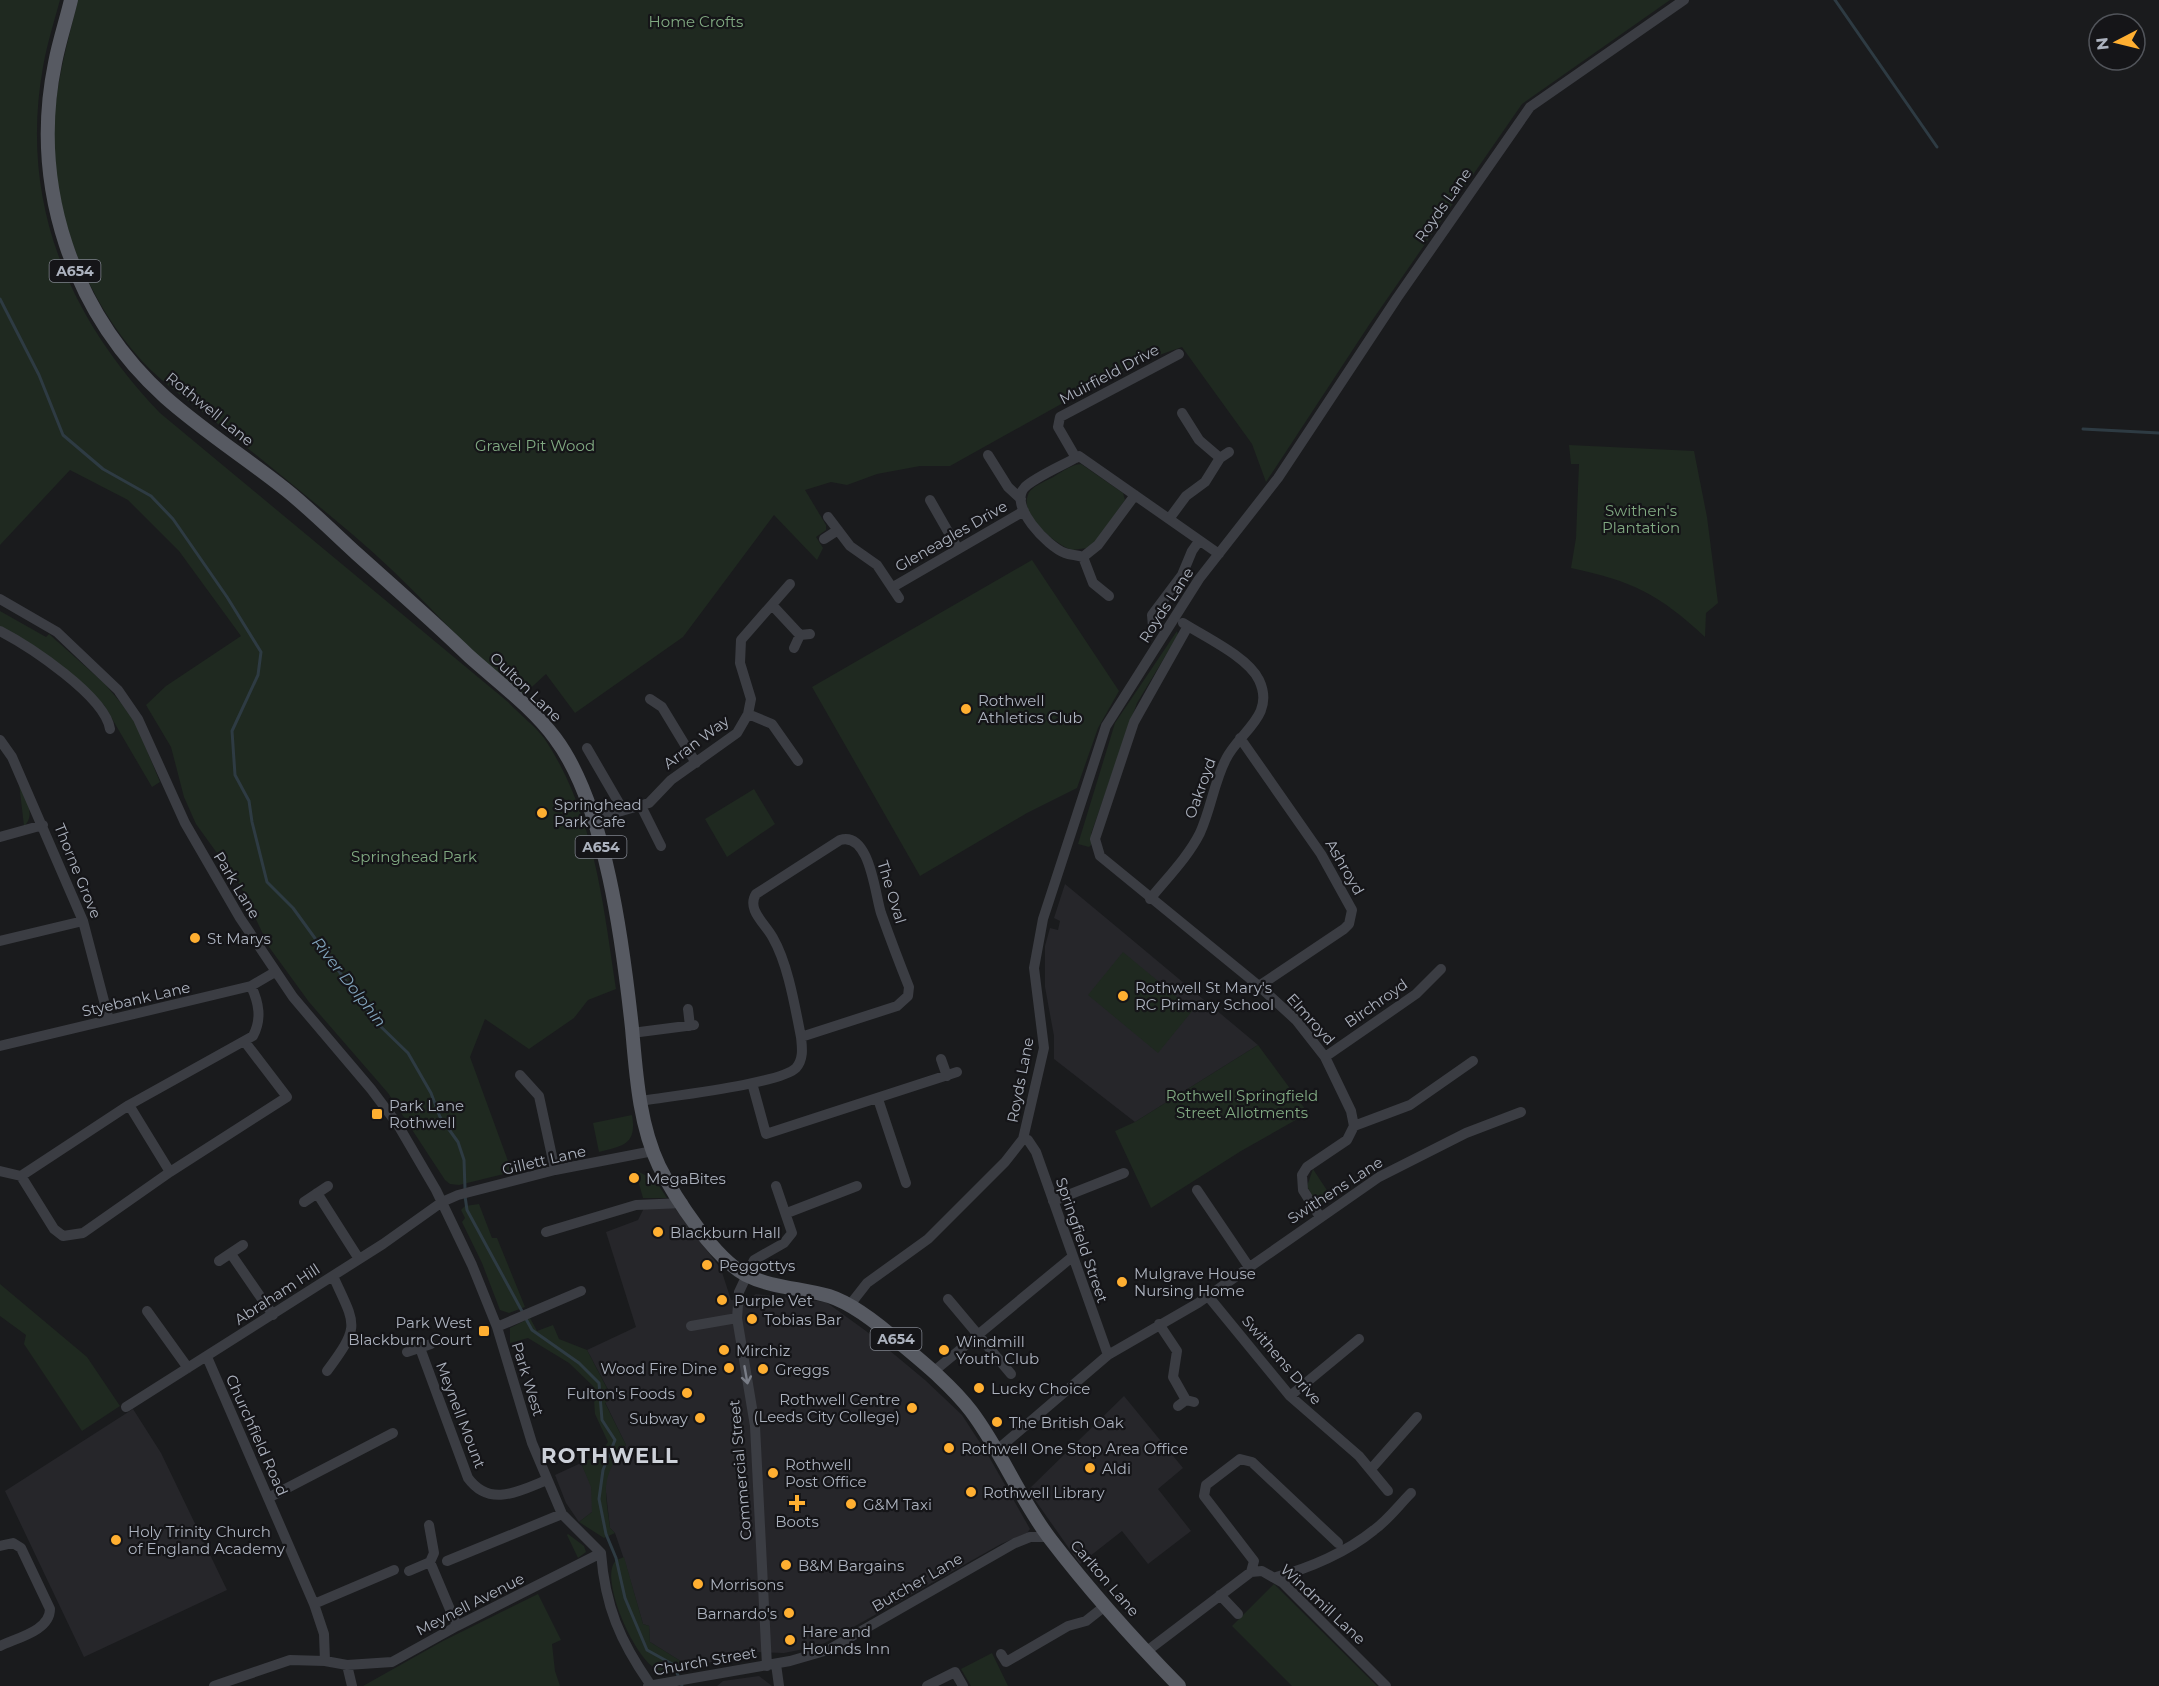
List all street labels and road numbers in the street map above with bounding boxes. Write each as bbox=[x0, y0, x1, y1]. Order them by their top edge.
street label: Royds Lane bbox=[1410, 164, 1476, 246]
road number: A654 bbox=[50, 260, 100, 282]
street label: Muirfield Drive bbox=[1056, 340, 1162, 408]
street label: Rothwell Lane bbox=[162, 368, 258, 450]
street label: Gleneagles Drive bbox=[892, 496, 1010, 576]
street label: Royds Lane bbox=[1135, 564, 1197, 646]
street label: Oulton Lane bbox=[486, 648, 566, 726]
street label: Arran Way bbox=[659, 711, 733, 773]
street label: Oakroyd bbox=[1180, 755, 1220, 821]
street label: Thorne Grove bbox=[50, 821, 106, 921]
road number: A654 bbox=[576, 836, 626, 858]
street label: Ashroyd bbox=[1321, 836, 1369, 898]
street label: Park Lane bbox=[210, 848, 264, 922]
street label: The Oval bbox=[873, 858, 911, 926]
street label: Birchroyd bbox=[1341, 974, 1411, 1032]
street label: Styebank Lane bbox=[80, 977, 192, 1021]
street label: Elmroyd bbox=[1283, 989, 1339, 1049]
street label: Royds Lane bbox=[1002, 1036, 1038, 1124]
street label: Gillett Lane bbox=[500, 1141, 588, 1179]
street label: Swithens Lane bbox=[1284, 1152, 1386, 1228]
street label: Springfield Street bbox=[1052, 1175, 1112, 1305]
street label: Abraham Hill bbox=[231, 1259, 323, 1329]
street label: Swithens Drive bbox=[1238, 1311, 1326, 1409]
road number: A654 bbox=[870, 1328, 922, 1350]
street label: Park West bbox=[508, 1340, 548, 1418]
street label: Meynell Mount bbox=[432, 1359, 490, 1471]
street label: Churchfield Road bbox=[222, 1371, 292, 1499]
street label: Commercial Street bbox=[724, 1399, 756, 1541]
street label: Carlton Lane bbox=[1067, 1536, 1143, 1620]
street label: Butcher Lane bbox=[868, 1548, 966, 1616]
street label: Windmill Lane bbox=[1276, 1560, 1370, 1648]
street label: Meynell Avenue bbox=[413, 1568, 527, 1640]
street label: Church Street bbox=[652, 1643, 758, 1679]

